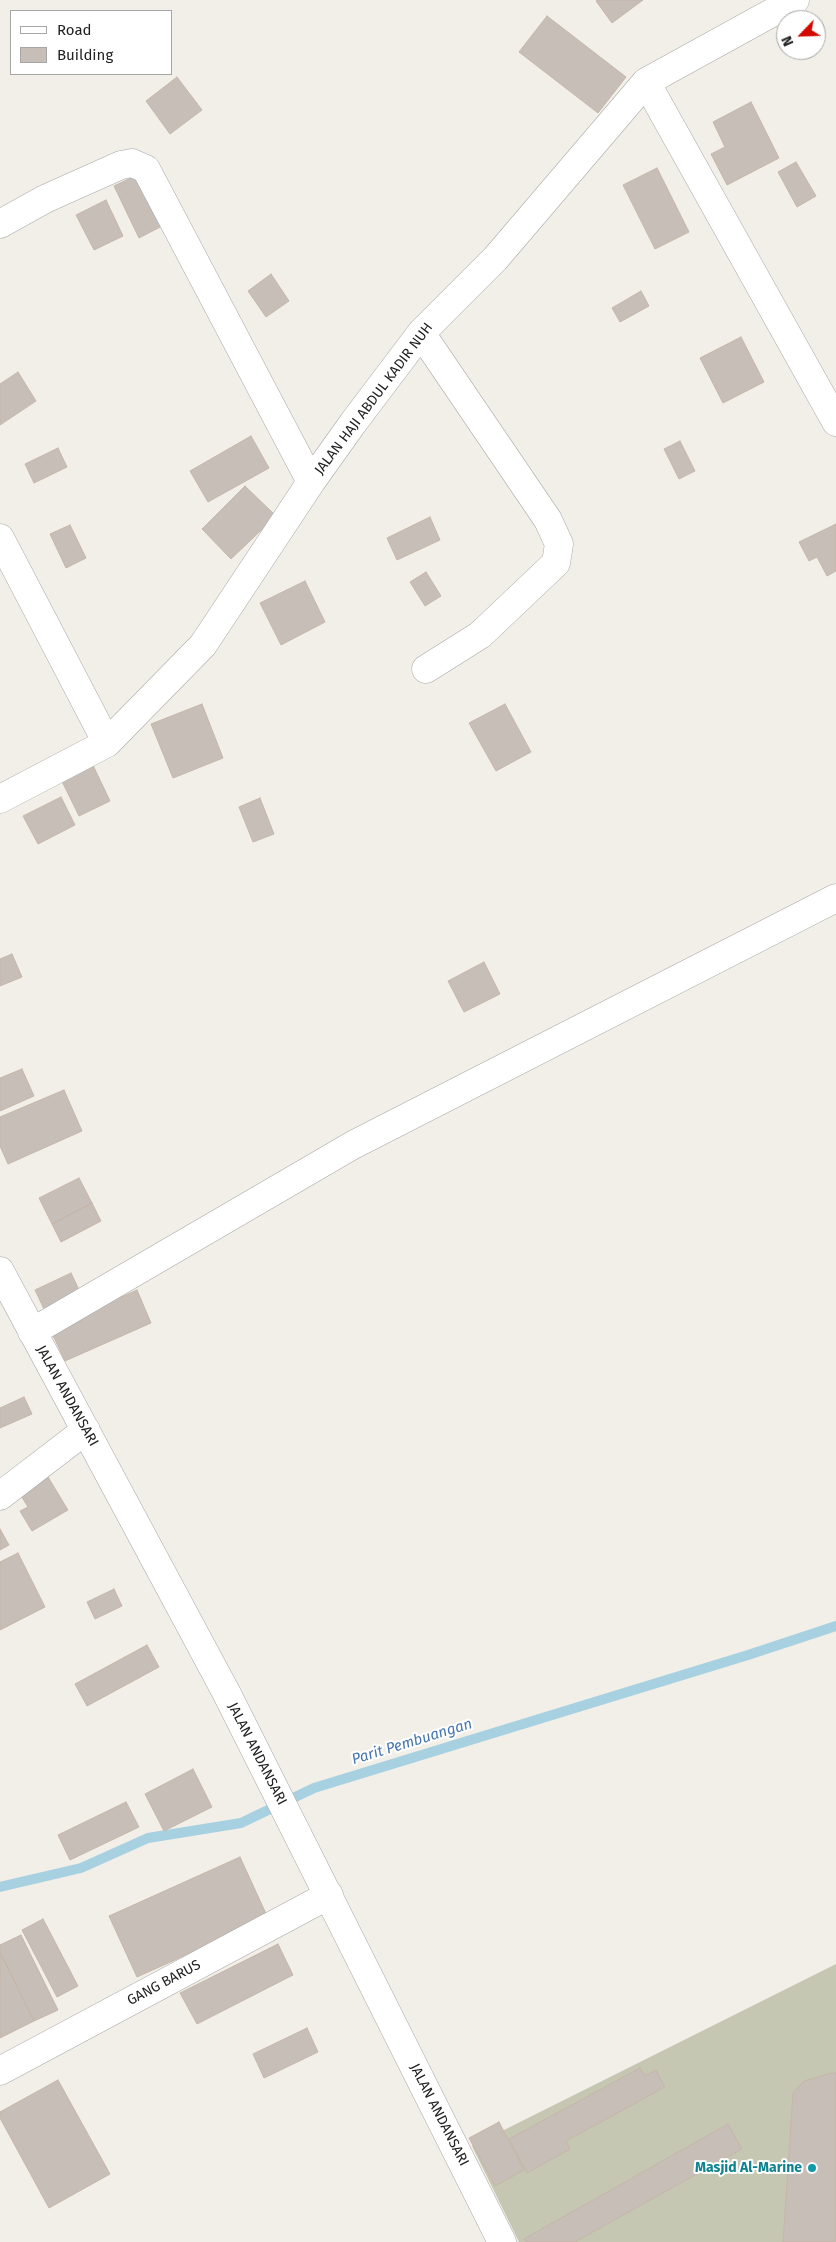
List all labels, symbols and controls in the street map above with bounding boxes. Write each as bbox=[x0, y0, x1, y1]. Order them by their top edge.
legend bbox=[10, 10, 172, 75]
north arrow bbox=[776, 10, 826, 60]
text: Road bbox=[57, 21, 92, 39]
text: N bbox=[778, 33, 797, 49]
text: Building bbox=[57, 46, 113, 64]
street label: JALAN HAJI ABDUL KADIR NUH bbox=[311, 320, 437, 478]
street label: JALAN ANDANSARI bbox=[32, 1343, 102, 1449]
street label: JALAN ANDANSARI bbox=[224, 1700, 290, 1808]
water label: Parit Pembuangan bbox=[350, 1715, 474, 1769]
street label: GANG BARUS bbox=[124, 1957, 204, 2009]
street label: JALAN ANDANSARI bbox=[406, 2061, 472, 2169]
place label: Masjid Al-Marine bbox=[695, 2160, 802, 2176]
marker: Masjid Al-Marine bbox=[806, 2162, 818, 2174]

